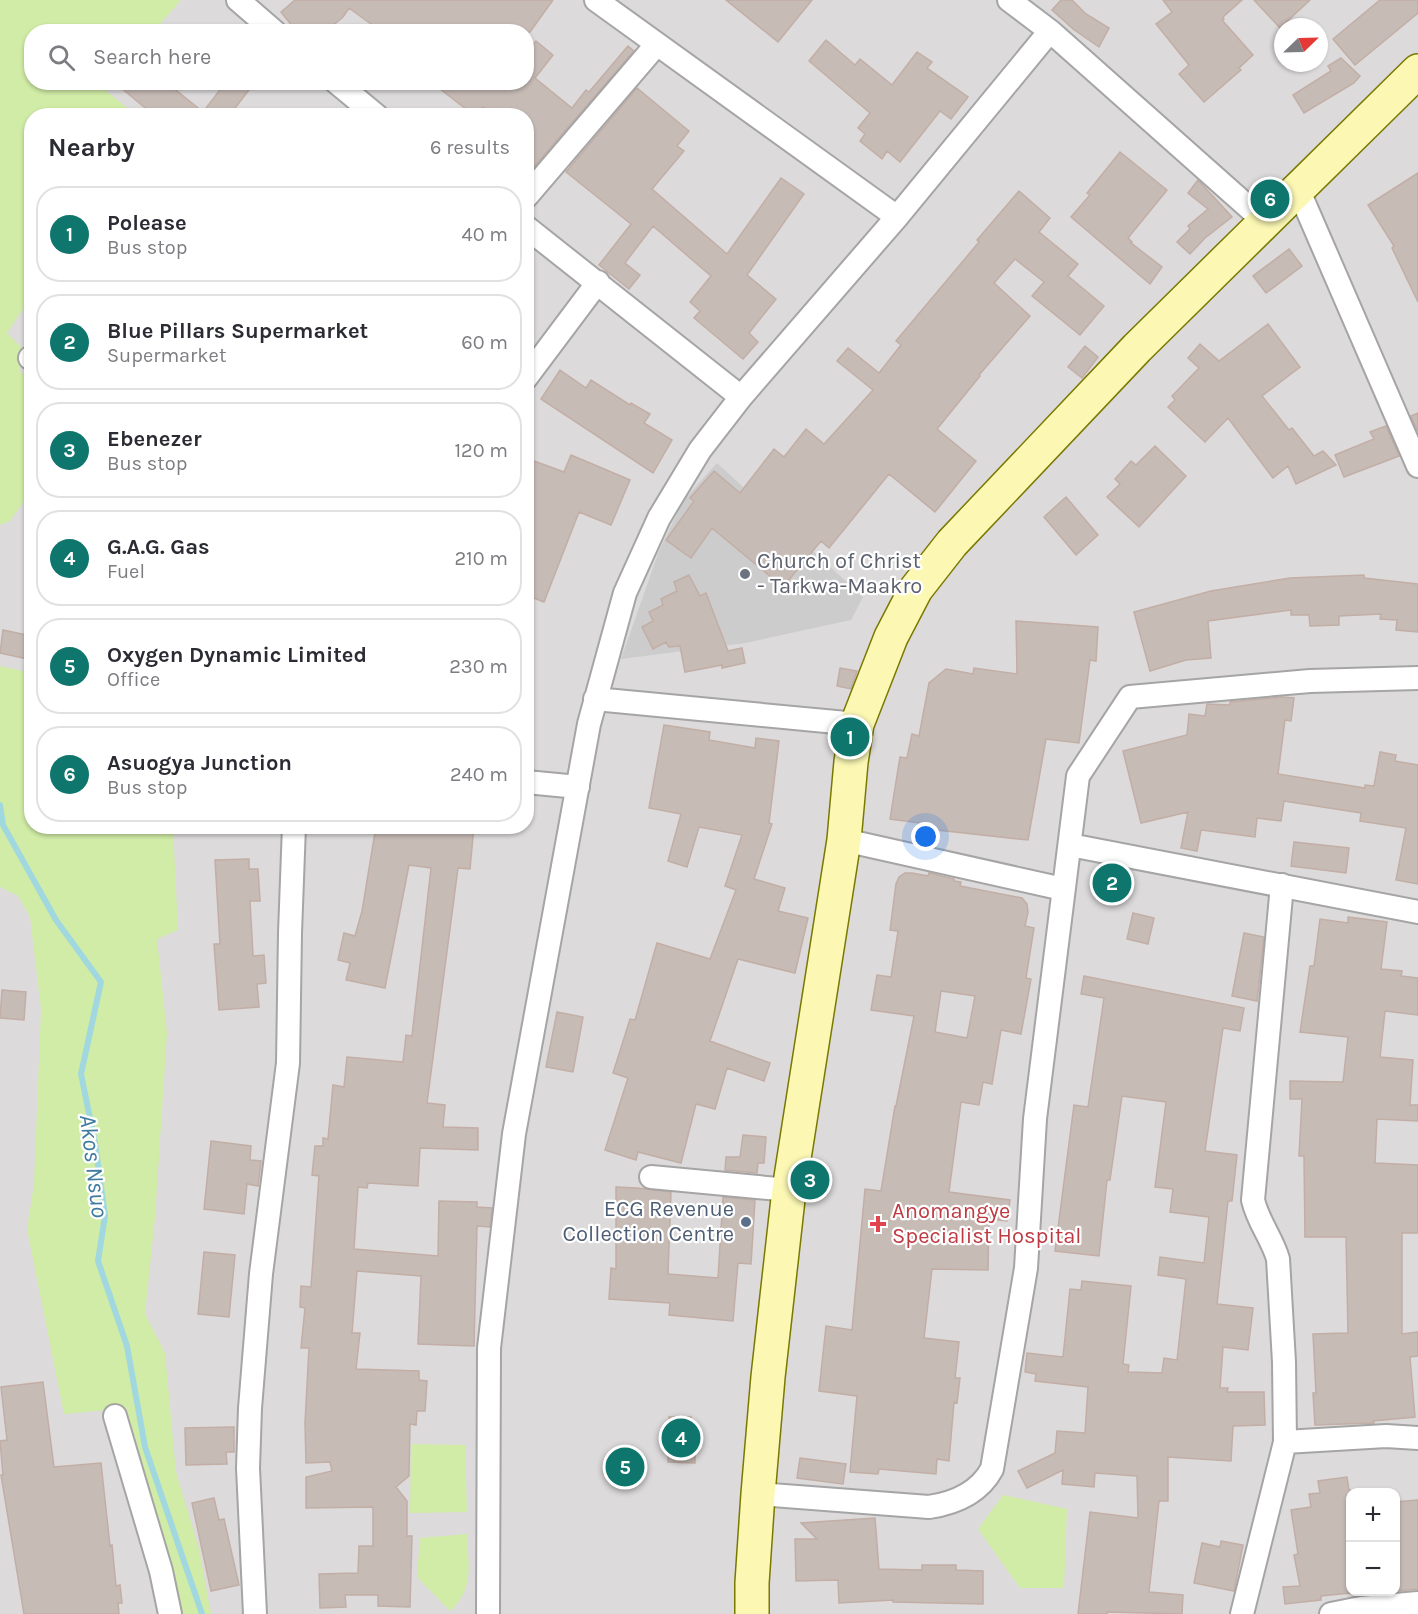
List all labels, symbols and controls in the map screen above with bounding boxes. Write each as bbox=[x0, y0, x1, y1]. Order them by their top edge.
north arrow bbox=[1274, 18, 1328, 72]
search box bbox=[24, 24, 534, 90]
icon: search bbox=[45, 41, 78, 74]
text: Search here bbox=[93, 44, 211, 70]
text: Nearby bbox=[48, 132, 135, 163]
text: 6 results bbox=[430, 136, 510, 159]
pin: 6 bbox=[1250, 176, 1290, 222]
text: Polease bbox=[107, 210, 187, 236]
text: 1 bbox=[66, 223, 73, 246]
text: 40 m bbox=[462, 223, 508, 246]
text: Bus stop bbox=[107, 236, 187, 259]
text: Blue Pillars Supermarket bbox=[107, 318, 368, 344]
text: 2 bbox=[63, 331, 76, 354]
text: 60 m bbox=[461, 331, 508, 354]
text: Supermarket bbox=[107, 344, 226, 367]
text: Ebenezer bbox=[107, 426, 202, 452]
text: 3 bbox=[63, 439, 76, 462]
text: 120 m bbox=[454, 439, 508, 462]
text: Bus stop bbox=[107, 452, 187, 475]
text: G.A.G. Gas bbox=[107, 534, 210, 560]
text: 4 bbox=[64, 547, 75, 570]
text: 210 m bbox=[454, 547, 508, 570]
place label: Church of Christ - Tarkwa-Maakro bbox=[757, 548, 922, 599]
text: Fuel bbox=[107, 560, 145, 583]
marker: Church of Christ - Tarkwa-Maakro bbox=[738, 567, 752, 581]
text: Oxygen Dynamic Limited bbox=[107, 642, 367, 668]
text: 5 bbox=[64, 655, 75, 678]
text: 230 m bbox=[449, 655, 508, 678]
text: Office bbox=[107, 668, 160, 691]
pin: 1 bbox=[830, 714, 870, 760]
text: Asuogya Junction bbox=[107, 750, 292, 776]
text: 6 bbox=[63, 763, 76, 786]
text: 240 m bbox=[450, 763, 508, 786]
text: Bus stop bbox=[107, 776, 187, 799]
your location bbox=[911, 822, 940, 851]
pin: 2 bbox=[1092, 860, 1132, 906]
water label: Akos Nsuo bbox=[74, 1113, 114, 1219]
pin: 3 bbox=[790, 1158, 830, 1202]
place label: ECG Revenue Collection Centre bbox=[563, 1196, 734, 1247]
place label: Anomangye Specialist Hospital bbox=[892, 1198, 1082, 1249]
marker: ECG Revenue Collection Centre bbox=[739, 1215, 753, 1229]
marker: Anomangye Specialist Hospital bbox=[869, 1215, 887, 1233]
pin: 4 bbox=[662, 1416, 700, 1460]
pin: 5 bbox=[606, 1444, 644, 1490]
map controls bbox=[1346, 1488, 1400, 1596]
button: + bbox=[1346, 1488, 1400, 1542]
button: − bbox=[1346, 1542, 1400, 1596]

